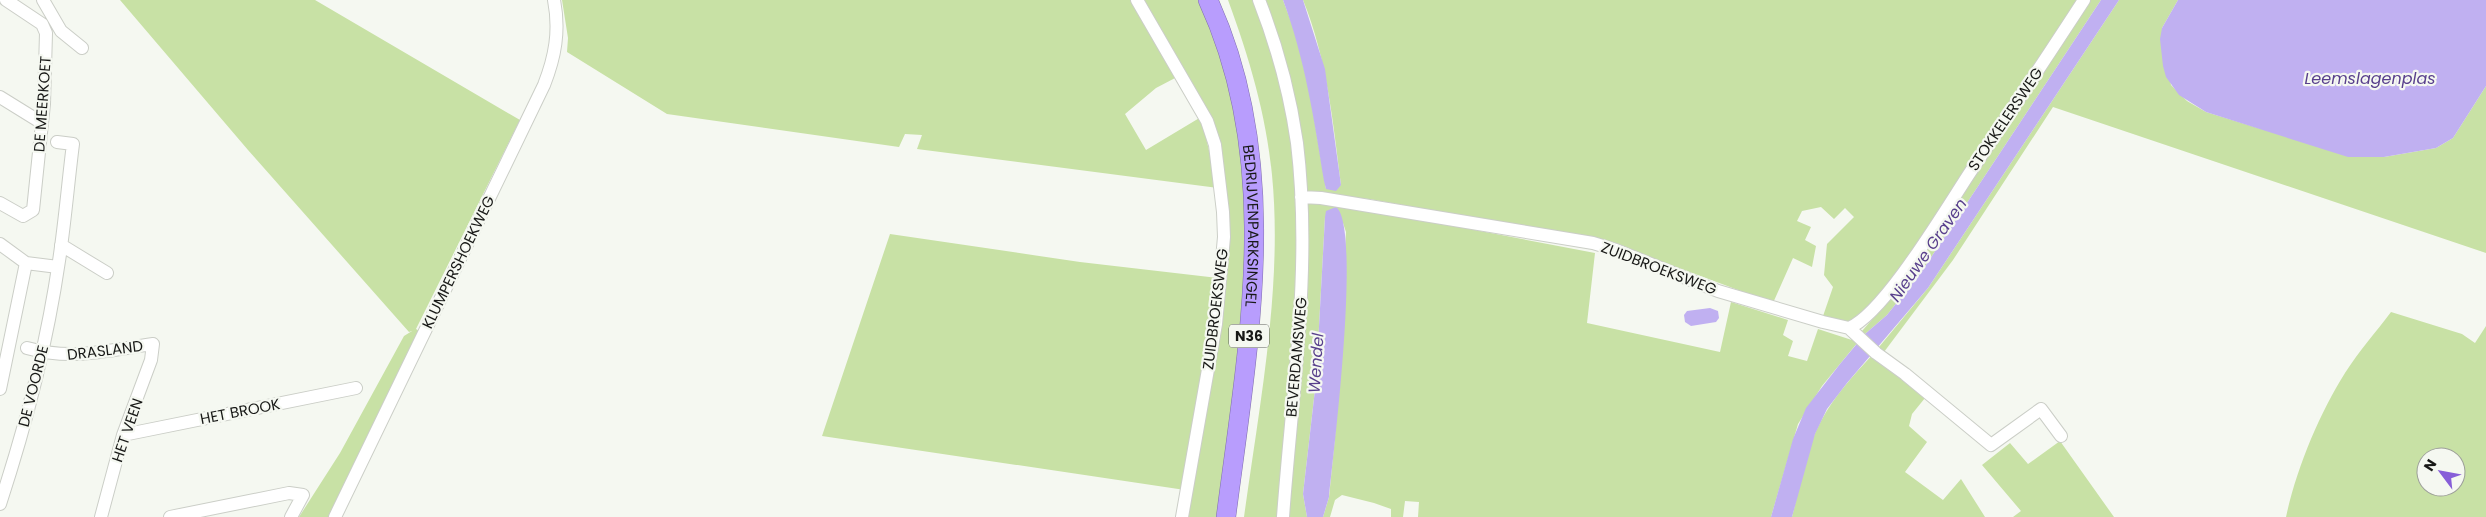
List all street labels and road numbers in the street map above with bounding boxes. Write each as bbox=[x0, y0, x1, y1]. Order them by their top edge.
street label: DE MEERKOET bbox=[28, 55, 56, 153]
street label: STOKKELERSWEG bbox=[1963, 63, 2048, 175]
street label: BEDRIJVENPARKSINGEL bbox=[1238, 143, 1265, 308]
street label: KLUMPERSHOEKWEG bbox=[417, 192, 500, 332]
street label: ZUIDBROEKSWEG bbox=[1598, 236, 1720, 300]
street label: ZUIDBROEKSWEG bbox=[1197, 247, 1233, 371]
street label: BEVERDAMSWEG bbox=[1280, 296, 1312, 418]
road number: N36 bbox=[1229, 324, 1269, 348]
street label: DRASLAND bbox=[66, 335, 144, 365]
street label: DE VOORDE bbox=[13, 343, 53, 429]
street label: HET BROOK bbox=[198, 393, 282, 429]
street label: HET VEEN bbox=[106, 395, 148, 465]

